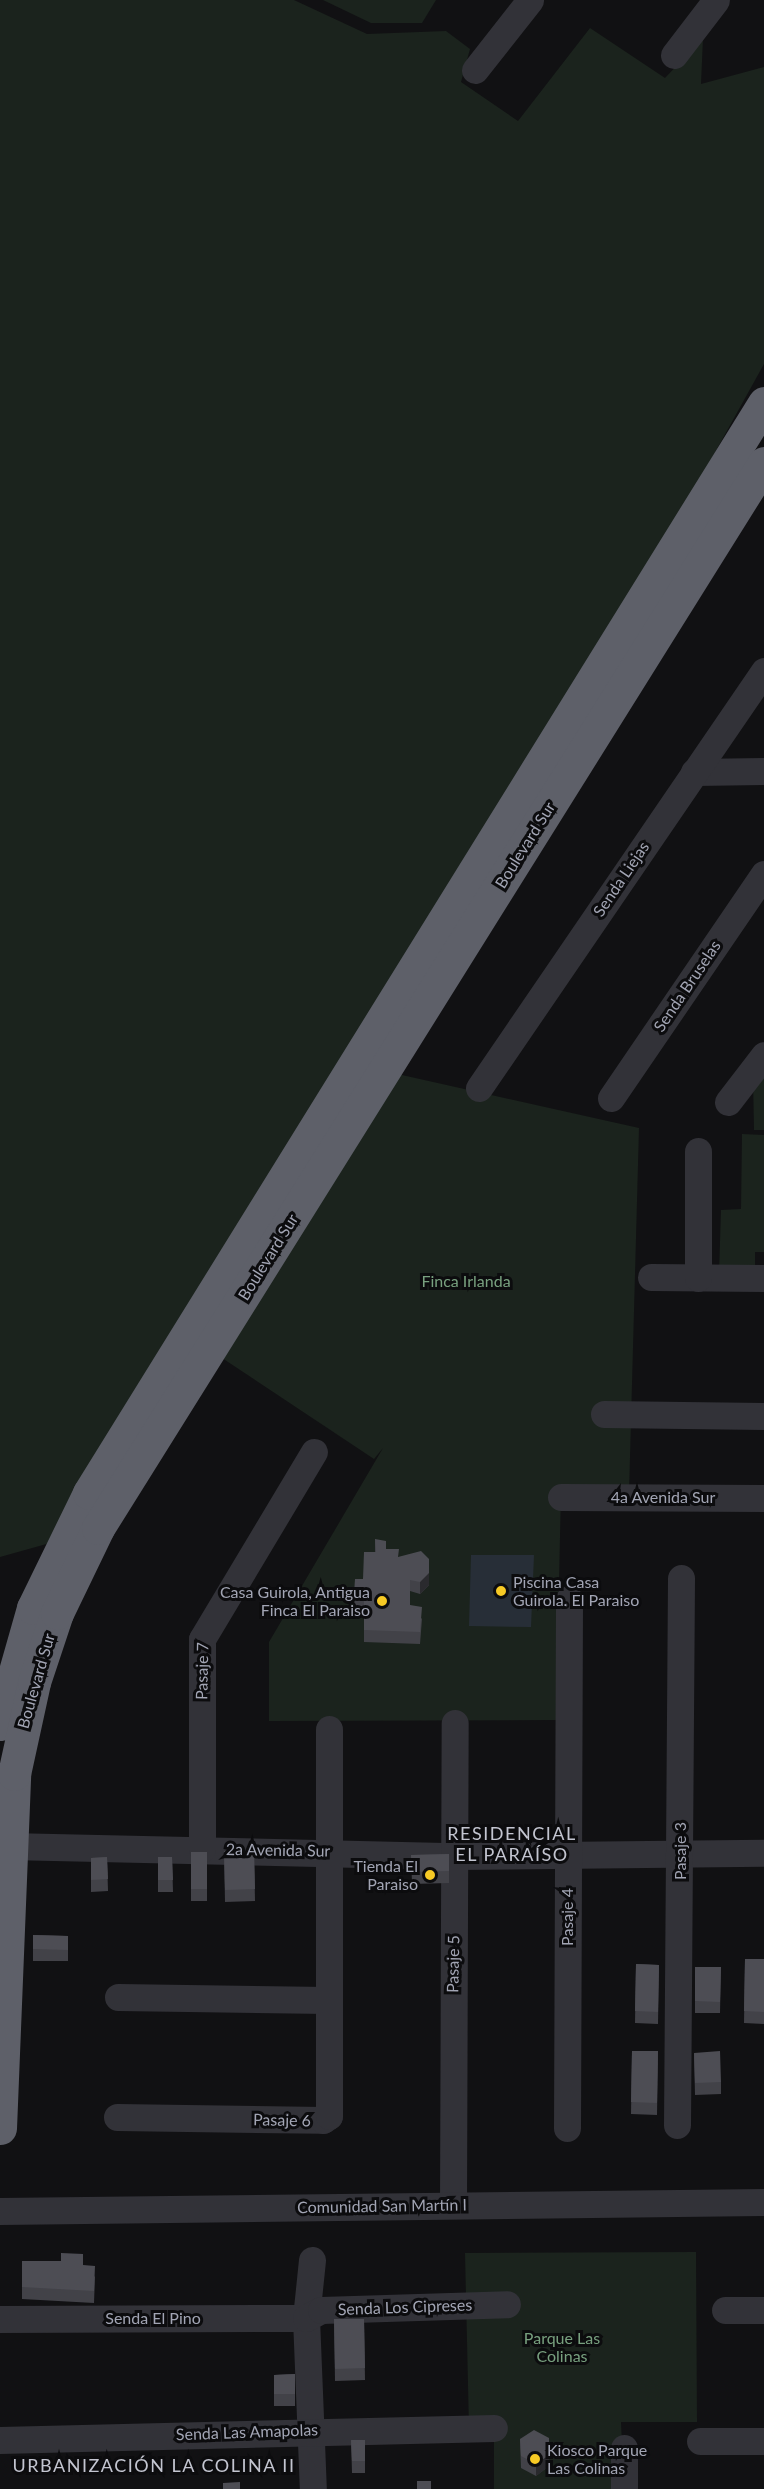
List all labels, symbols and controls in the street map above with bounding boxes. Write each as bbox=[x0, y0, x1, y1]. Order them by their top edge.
street label: Boulevard Sur bbox=[491, 798, 559, 892]
street label: Senda Liejas bbox=[589, 838, 653, 920]
street label: Senda Bruselas bbox=[649, 937, 725, 1035]
street label: Boulevard Sur bbox=[234, 1210, 302, 1304]
park label: Finca Irlanda bbox=[421, 1271, 511, 1291]
street label: 4a Avenida Sur bbox=[610, 1487, 716, 1507]
place label: Piscina Casa Guirola. El Paraiso bbox=[513, 1572, 639, 1610]
place label: Casa Guirola, Antigua Finca El Paraiso bbox=[219, 1582, 370, 1620]
marker: Piscina Casa Guirola. El Paraiso bbox=[494, 1584, 508, 1598]
marker: Casa Guirola, Antigua Finca El Paraiso bbox=[375, 1594, 389, 1608]
street label: Boulevard Sur bbox=[13, 1631, 59, 1731]
street label: Pasaje 7 bbox=[192, 1642, 212, 1700]
street label: Pasaje 3 bbox=[670, 1822, 690, 1880]
district label: RESIDENCIAL EL PARAÍSO bbox=[447, 1823, 577, 1866]
street label: 2a Avenida Sur bbox=[225, 1839, 331, 1861]
place label: Tienda El Paraiso bbox=[353, 1856, 418, 1894]
marker: Tienda El Paraiso bbox=[423, 1868, 437, 1882]
street label: Pasaje 4 bbox=[557, 1888, 577, 1946]
street label: Pasaje 5 bbox=[443, 1935, 463, 1993]
street label: Pasaje 6 bbox=[253, 2110, 311, 2130]
street label: Comunidad San Martín I bbox=[297, 2195, 467, 2217]
street label: Senda Los Cipreses bbox=[337, 2295, 473, 2319]
street label: Senda El Pino bbox=[105, 2308, 201, 2328]
park label: Parque Las Colinas bbox=[524, 2328, 600, 2366]
street label: Senda Las Amapolas bbox=[175, 2420, 319, 2444]
place label: Kiosco Parque Las Colinas bbox=[547, 2440, 647, 2478]
marker: Kiosco Parque Las Colinas bbox=[528, 2452, 542, 2466]
district label: URBANIZACIÓN LA COLINA II bbox=[12, 2454, 296, 2476]

